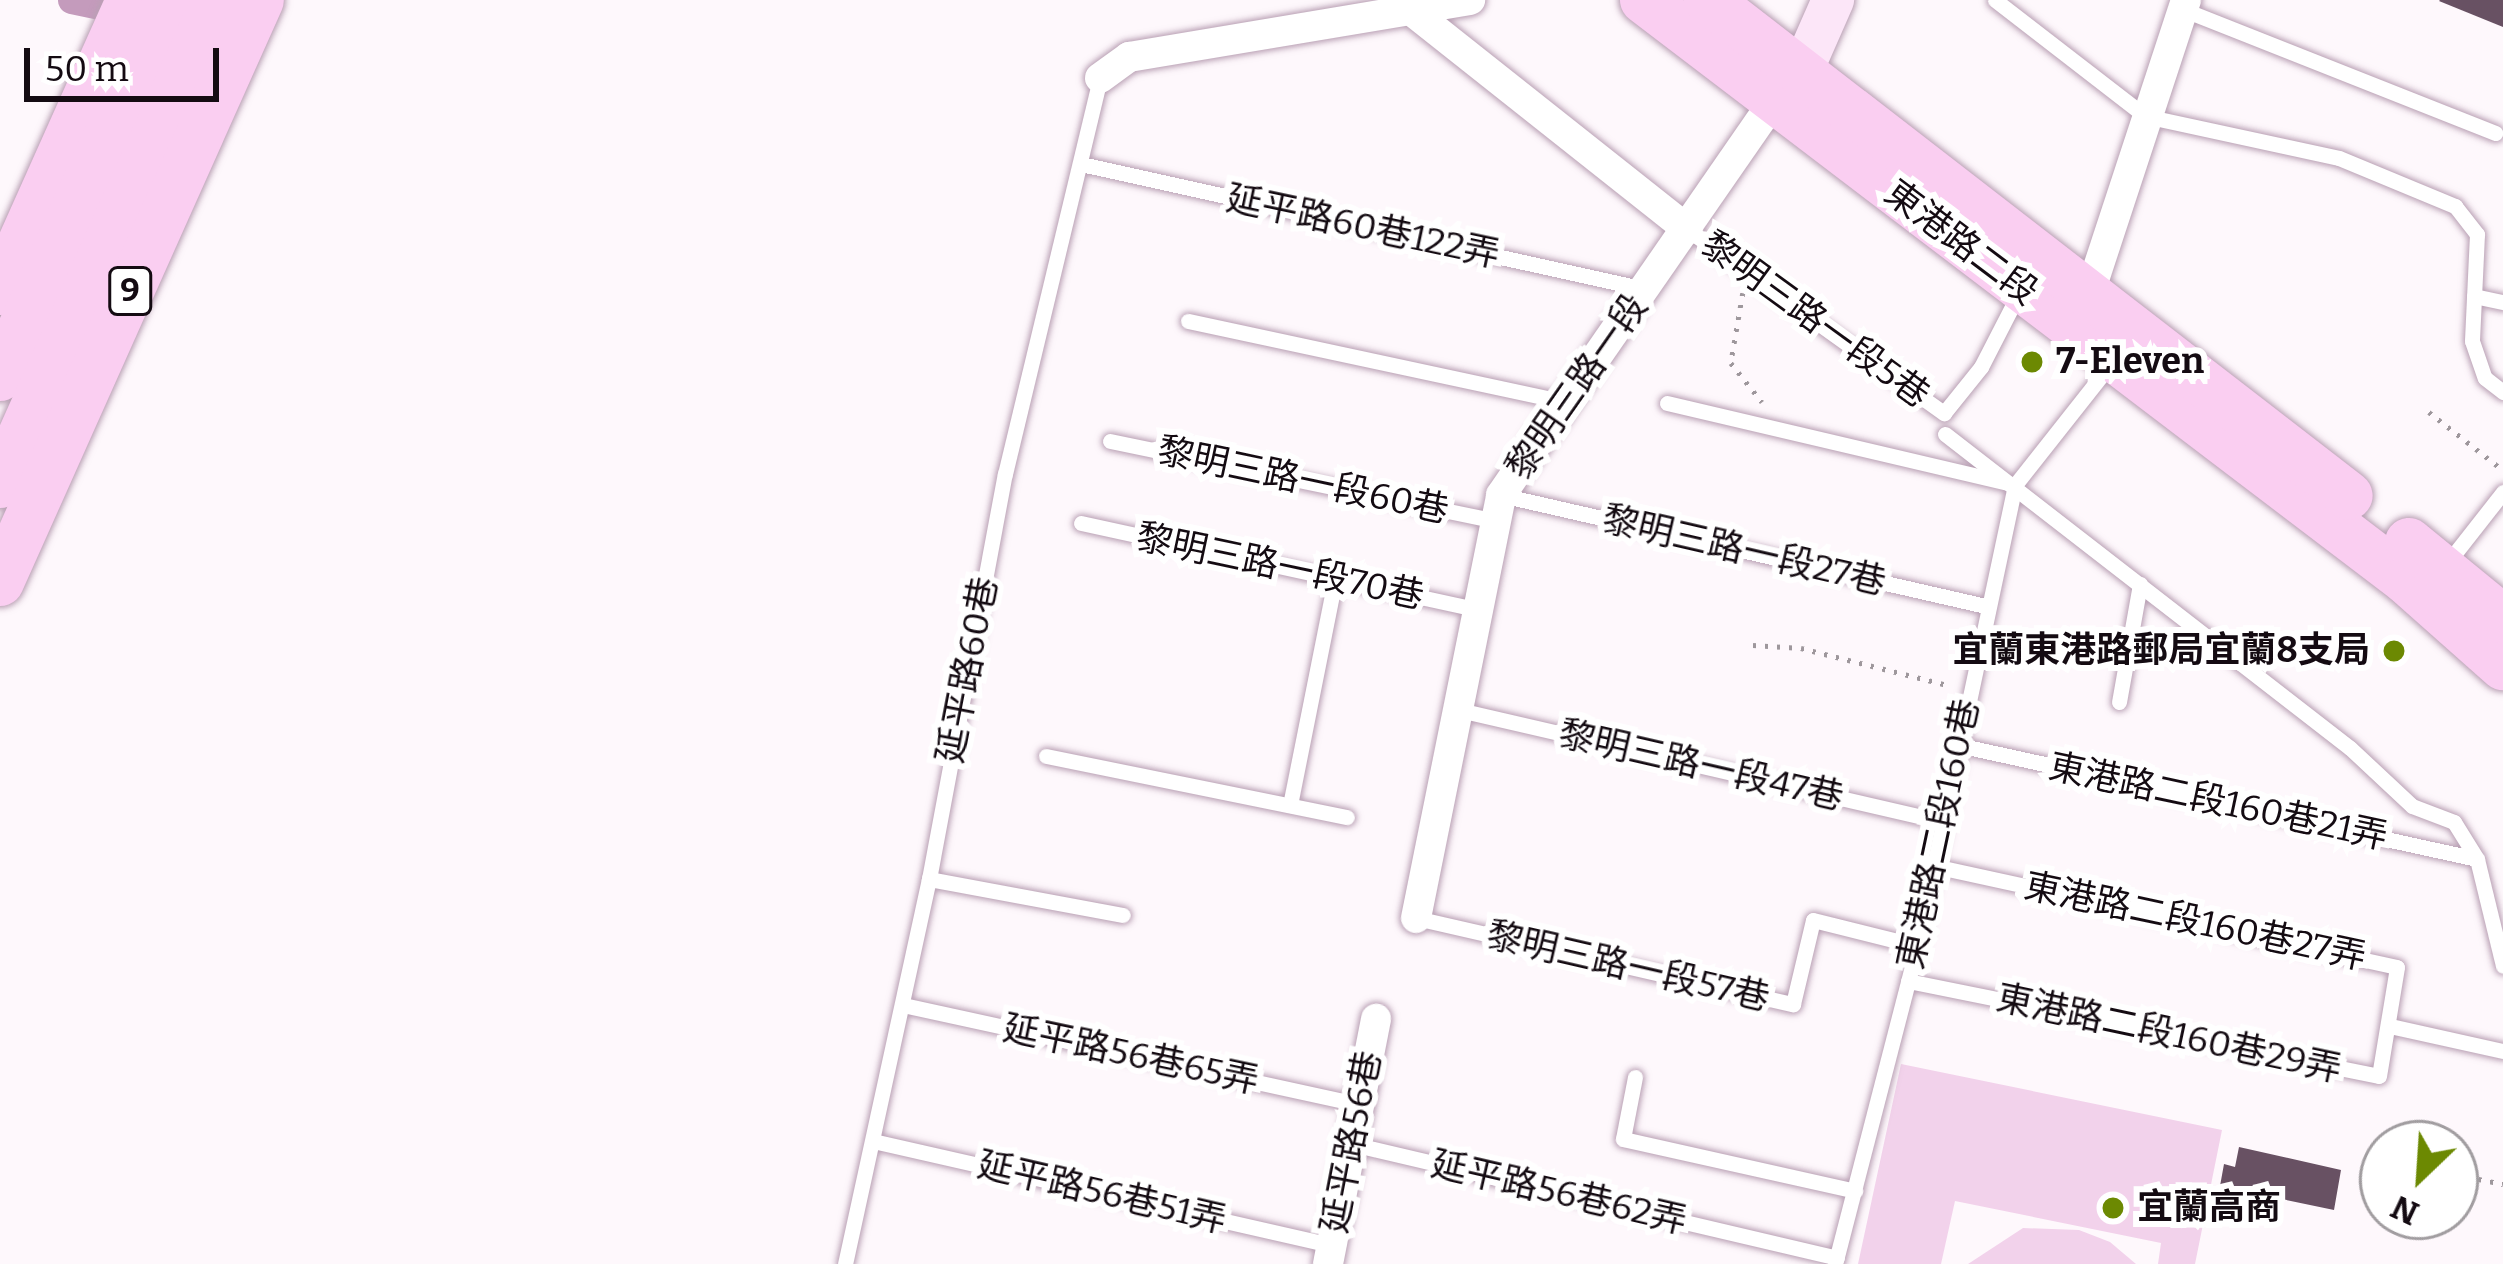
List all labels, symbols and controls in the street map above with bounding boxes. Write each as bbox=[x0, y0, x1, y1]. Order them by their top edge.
scale bar bbox=[30, 24, 225, 98]
text: 50 m bbox=[45, 47, 129, 91]
street label: 東港路二段 bbox=[1876, 172, 2046, 314]
street label: 延平路60巷122弄 bbox=[1223, 177, 1503, 277]
street label: 黎明三路一段5巷 bbox=[1693, 223, 1937, 417]
road number: 9 bbox=[106, 264, 154, 318]
street label: 黎明三路一段 bbox=[1497, 286, 1657, 488]
place label: 7-Eleven bbox=[2056, 340, 2204, 384]
marker: 7-Eleven bbox=[2019, 349, 2045, 375]
street label: 黎明三路一段60巷 bbox=[1154, 429, 1452, 533]
street label: 黎明三路一段27巷 bbox=[1598, 497, 1890, 605]
street label: 黎明三路一段70巷 bbox=[1132, 515, 1428, 619]
street label: 延平路60巷 bbox=[929, 574, 1007, 766]
place label: 宜蘭東港路郵局宜蘭8支局 bbox=[1952, 629, 2370, 673]
marker: 宜蘭東港路郵局宜蘭8支局 bbox=[2381, 638, 2407, 664]
street label: 東港路二段160巷 bbox=[1889, 695, 1989, 973]
street label: 黎明三路一段47巷 bbox=[1555, 712, 1847, 820]
street label: 東港路二段160巷21弄 bbox=[2045, 745, 2391, 859]
street label: 東港路二段160巷27弄 bbox=[2020, 865, 2370, 979]
street label: 黎明三路一段57巷 bbox=[1483, 913, 1773, 1021]
street label: 東港路二段160巷29弄 bbox=[1993, 976, 2345, 1092]
street label: 延平路56巷65弄 bbox=[999, 1007, 1263, 1103]
street label: 延平路56巷 bbox=[1313, 1047, 1391, 1237]
north arrow bbox=[2359, 1120, 2479, 1240]
street label: 延平路56巷51弄 bbox=[974, 1143, 1230, 1243]
street label: 延平路56巷62弄 bbox=[1427, 1143, 1691, 1243]
place label: 宜蘭高商 bbox=[2137, 1186, 2281, 1230]
text: N bbox=[2385, 1186, 2425, 1233]
marker: 宜蘭高商 bbox=[2100, 1195, 2126, 1221]

